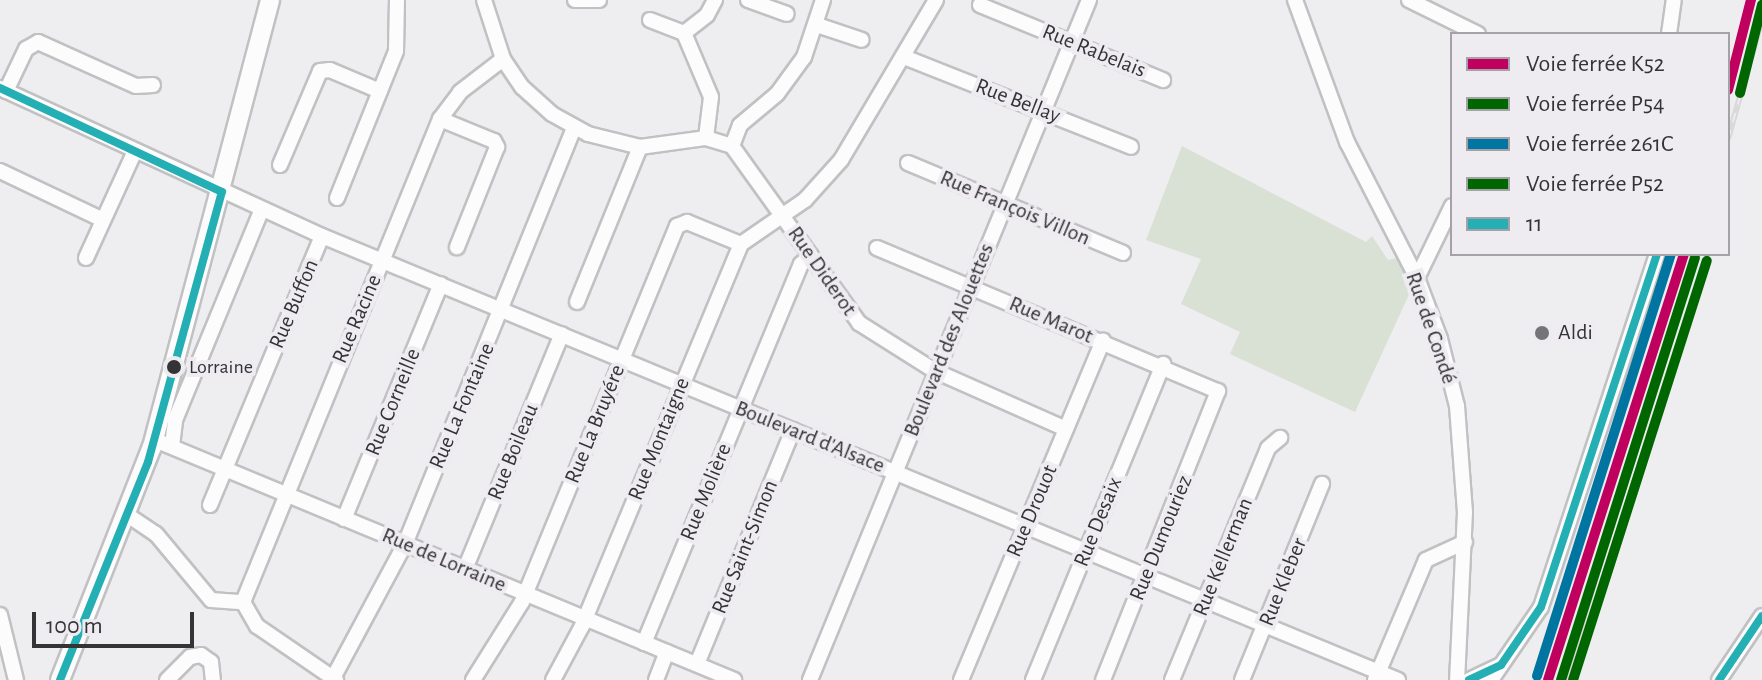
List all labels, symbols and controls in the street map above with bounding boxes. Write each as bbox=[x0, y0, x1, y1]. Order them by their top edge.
street label: Rue Rabelais bbox=[1038, 18, 1150, 84]
legend bbox=[1450, 32, 1730, 256]
text: Voie ferrée K52 bbox=[1526, 52, 1665, 76]
street label: Rue Bellay bbox=[972, 73, 1064, 129]
text: Voie ferrée P54 bbox=[1526, 92, 1665, 116]
text: Voie ferrée 261C bbox=[1526, 132, 1674, 156]
street label: Rue François Villon bbox=[936, 164, 1094, 252]
text: Voie ferrée P52 bbox=[1526, 172, 1664, 196]
text: 11 bbox=[1526, 212, 1543, 236]
street label: Rue Diderot bbox=[782, 221, 862, 321]
street label: Boulevard des Alouettes bbox=[898, 240, 1000, 440]
street label: Rue Buffon bbox=[263, 255, 325, 353]
street label: Rue de Condé bbox=[1400, 269, 1462, 387]
street label: Rue Racine bbox=[326, 271, 388, 367]
street label: Rue Marot bbox=[1005, 291, 1097, 349]
place label: Aldi bbox=[1558, 320, 1593, 346]
marker: Aldi bbox=[1533, 324, 1551, 342]
street label: Rue La Fontaine bbox=[424, 339, 500, 473]
street label: Rue Corneille bbox=[360, 345, 426, 459]
place label: Lorraine bbox=[189, 355, 253, 379]
marker: Lorraine bbox=[166, 359, 182, 375]
street label: Rue La Bruyére bbox=[559, 361, 631, 487]
street label: Rue Montaigne bbox=[622, 374, 696, 504]
street label: Boulevard d'Alsace bbox=[731, 395, 889, 479]
street label: Rue Boileau bbox=[482, 400, 544, 504]
street label: Rue Molière bbox=[675, 439, 737, 545]
street label: Rue Drouot bbox=[1001, 461, 1063, 561]
street label: Rue Dumouriez bbox=[1124, 471, 1198, 605]
street label: Rue Desaix bbox=[1068, 473, 1128, 571]
street label: Rue Saint-Simon bbox=[706, 476, 784, 618]
street label: Rue Kellerman bbox=[1187, 494, 1259, 620]
street label: Rue de Lorraine bbox=[378, 522, 510, 598]
street label: Rue Kleber bbox=[1253, 534, 1313, 630]
scale bar bbox=[36, 596, 198, 646]
text: 100 m bbox=[46, 614, 103, 638]

